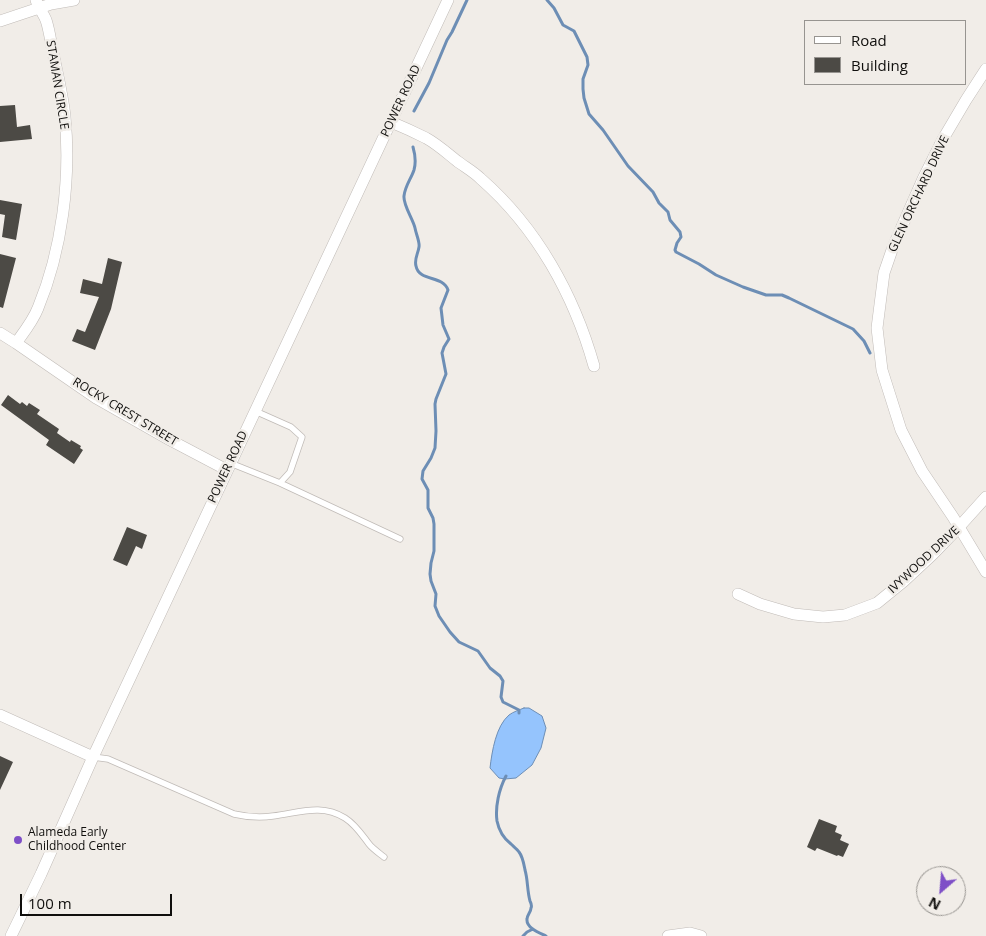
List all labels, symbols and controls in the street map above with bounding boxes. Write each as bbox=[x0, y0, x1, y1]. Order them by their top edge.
legend bbox=[804, 20, 966, 85]
text: Road bbox=[851, 30, 887, 50]
street label: STAMAN CIRCLE bbox=[43, 39, 71, 131]
text: Building bbox=[851, 55, 908, 75]
street label: POWER ROAD bbox=[378, 63, 424, 139]
street label: GLEN ORCHARD DRIVE bbox=[886, 133, 952, 255]
street label: ROCKY CREST STREET bbox=[70, 375, 180, 449]
street label: POWER ROAD bbox=[205, 429, 251, 505]
street label: IVYWOOD DRIVE bbox=[885, 523, 963, 597]
place label: Alameda Early Childhood Center bbox=[28, 826, 126, 854]
marker: Alameda Early Childhood Center bbox=[12, 834, 24, 846]
north arrow bbox=[916, 866, 966, 916]
scale bar bbox=[22, 884, 175, 916]
text: 100 m bbox=[28, 893, 72, 913]
text: N bbox=[925, 893, 944, 915]

